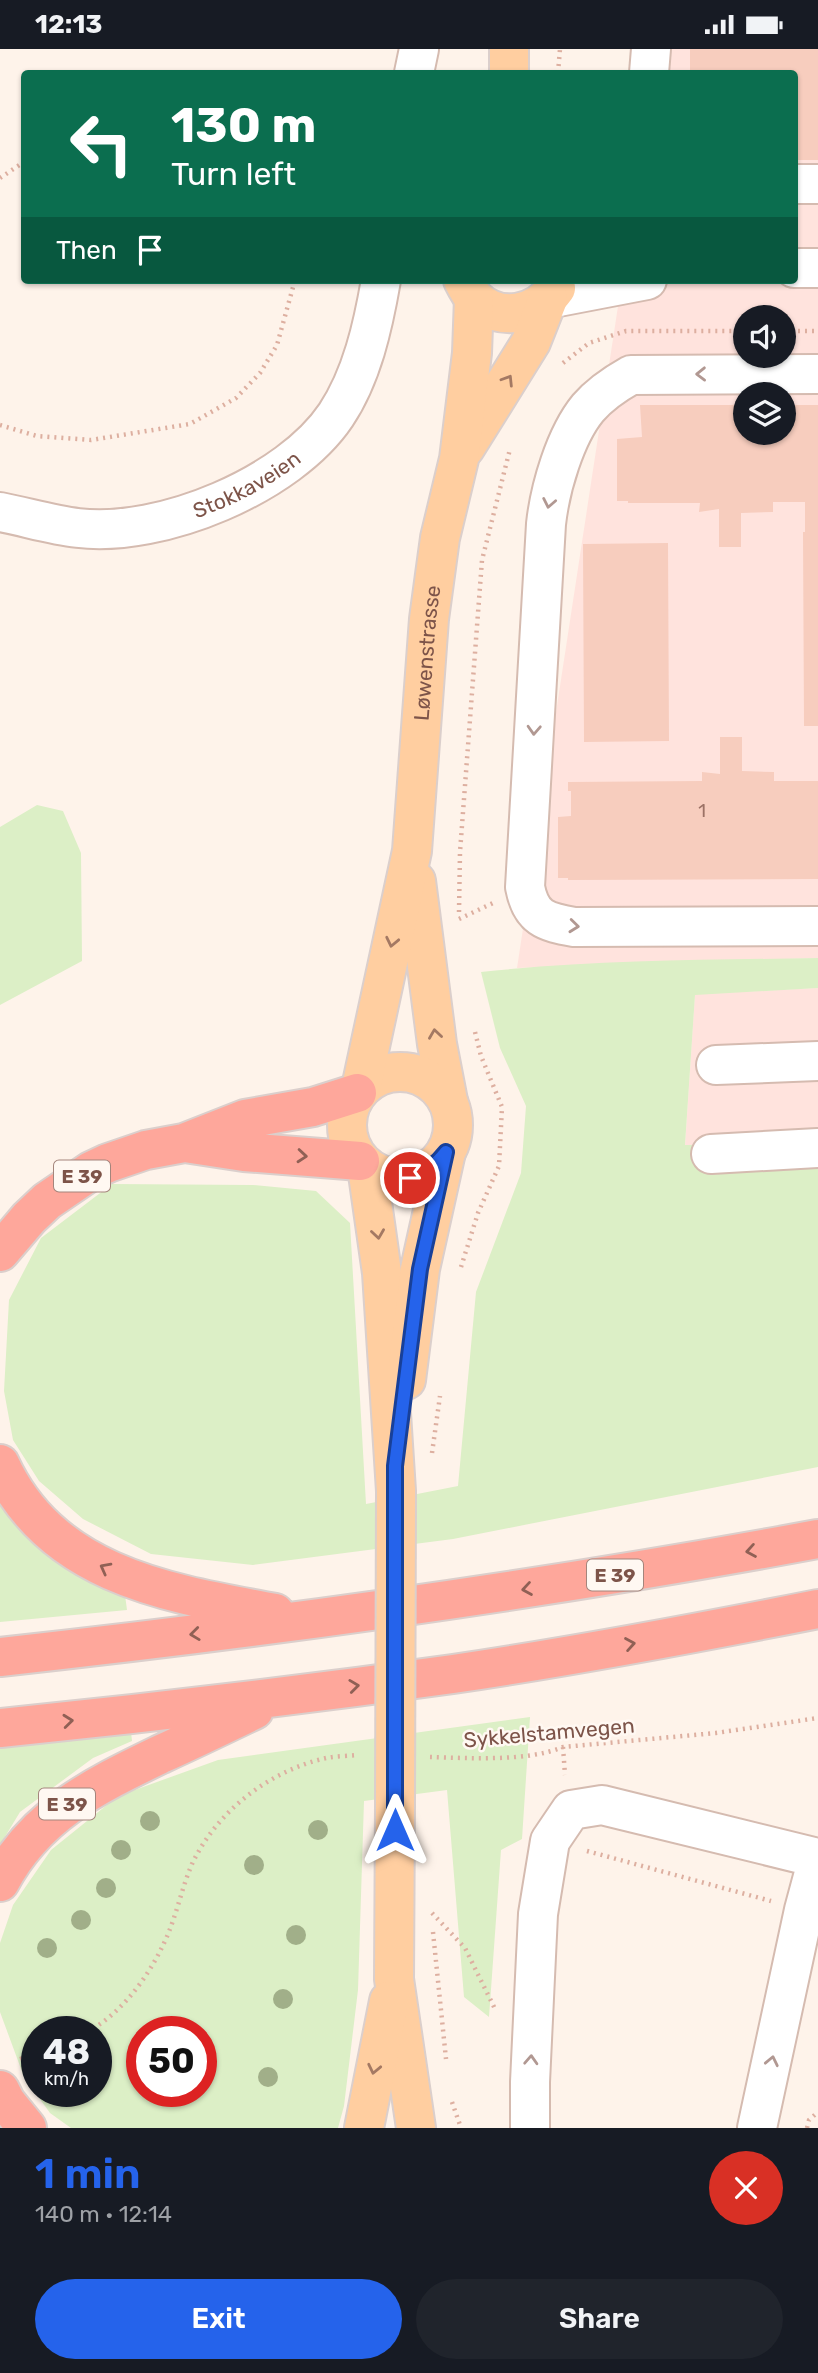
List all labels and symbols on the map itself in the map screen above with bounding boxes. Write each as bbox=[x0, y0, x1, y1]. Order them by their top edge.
one-way arrow bbox=[695, 367, 706, 382]
one-way arrow bbox=[499, 374, 512, 387]
street label: Stokkaveien bbox=[189, 445, 305, 523]
one-way arrow bbox=[542, 497, 557, 509]
street label: Løwenstrasse bbox=[409, 584, 445, 722]
one-way arrow bbox=[527, 725, 542, 736]
house number: 1 bbox=[698, 800, 706, 822]
one-way arrow bbox=[569, 918, 580, 933]
one-way arrow bbox=[386, 936, 401, 948]
one-way arrow bbox=[428, 1028, 443, 1040]
one-way arrow bbox=[297, 1148, 308, 1163]
pin bbox=[380, 1148, 440, 1208]
road number: E 39 bbox=[54, 1161, 110, 1191]
one-way arrow bbox=[370, 1229, 385, 1240]
one-way arrow bbox=[745, 1543, 757, 1558]
road number: E 39 bbox=[587, 1559, 643, 1591]
one-way arrow bbox=[100, 1563, 112, 1577]
one-way arrow bbox=[521, 1581, 532, 1596]
one-way arrow bbox=[189, 1626, 200, 1641]
one-way arrow bbox=[624, 1637, 636, 1652]
one-way arrow bbox=[348, 1679, 360, 1694]
street label: Sykkelstamvegen bbox=[462, 1713, 635, 1752]
one-way arrow bbox=[62, 1714, 74, 1729]
road number: E 39 bbox=[39, 1789, 95, 1819]
position arrow bbox=[358, 1793, 432, 1867]
speed limit sign: 50 bbox=[126, 2016, 217, 2107]
one-way arrow bbox=[523, 2054, 538, 2065]
one-way arrow bbox=[764, 2055, 778, 2067]
one-way arrow bbox=[368, 2063, 383, 2075]

